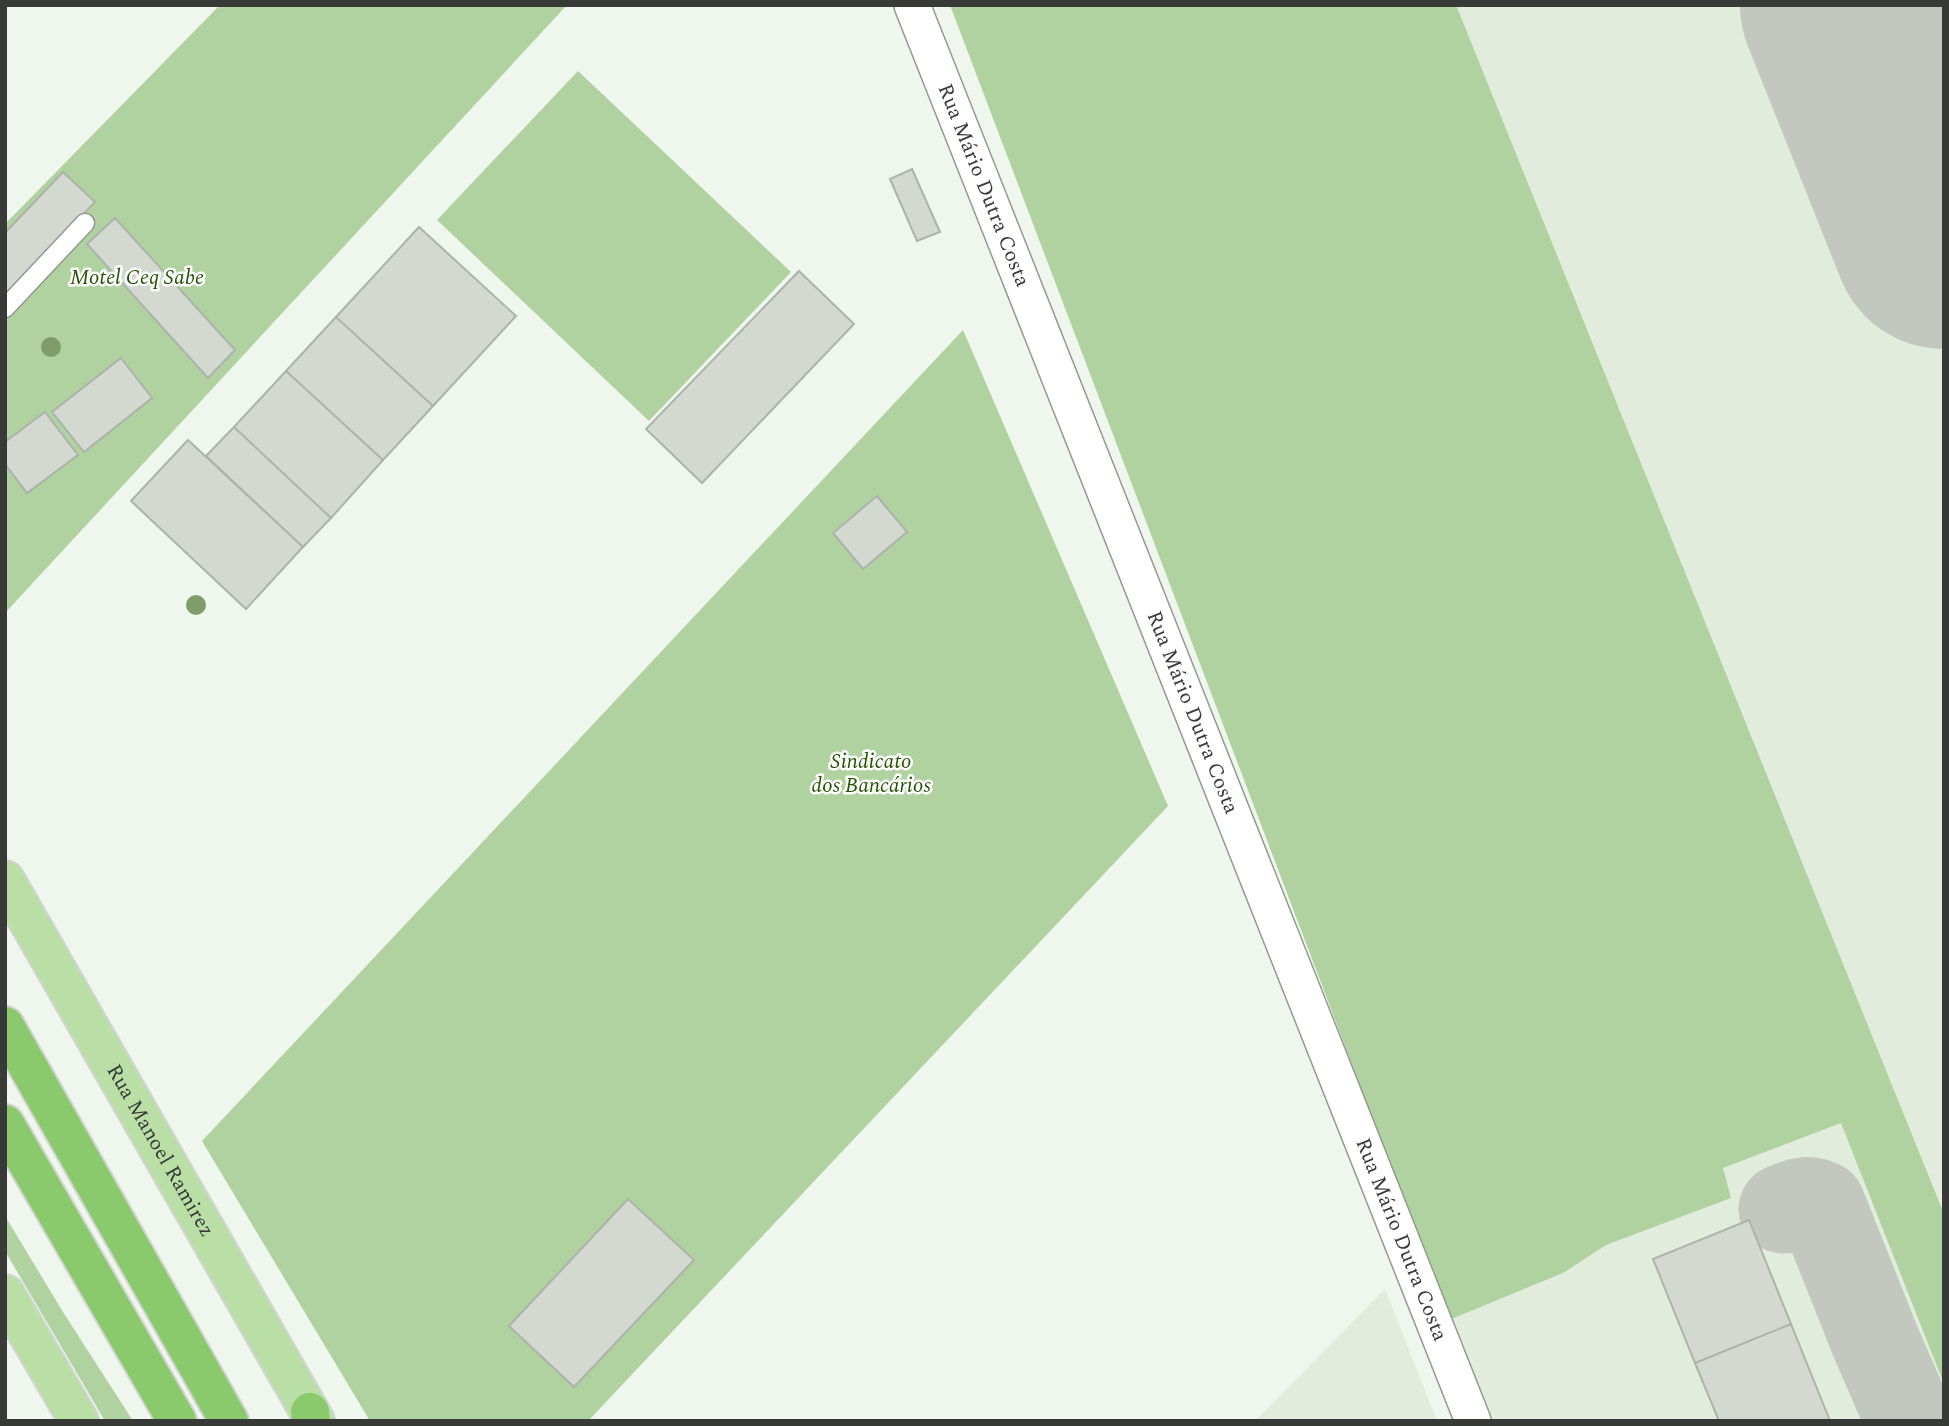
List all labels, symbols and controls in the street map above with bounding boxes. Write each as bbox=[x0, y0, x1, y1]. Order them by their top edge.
street label: Rua Mário Dutra Costa bbox=[929, 79, 1038, 292]
park label: Motel Ceq Sabe bbox=[70, 262, 204, 294]
street label: Rua Mário Dutra Costa bbox=[1138, 606, 1247, 820]
park label: Sindicato dos Bancários bbox=[811, 746, 931, 802]
street label: Rua Manoel Ramirez bbox=[98, 1058, 222, 1243]
street label: Rua Mário Dutra Costa bbox=[1346, 1133, 1456, 1347]

